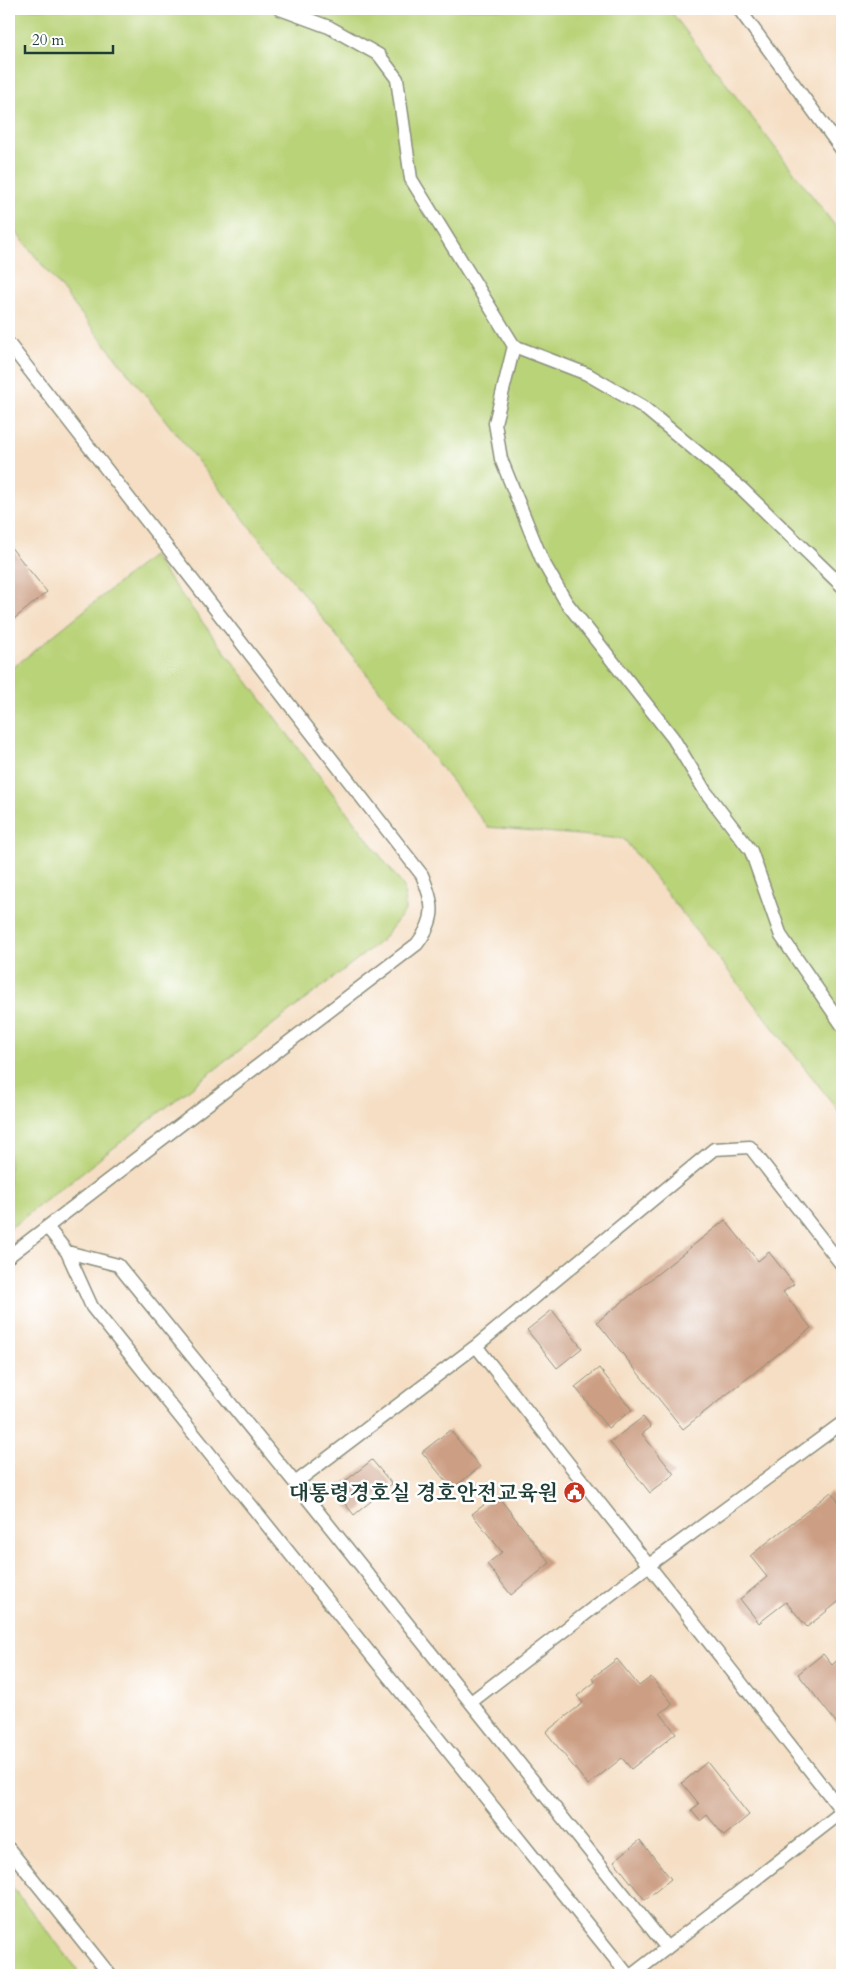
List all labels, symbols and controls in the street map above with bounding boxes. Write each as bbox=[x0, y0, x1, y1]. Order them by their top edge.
scale bar bbox=[25, 22, 112, 54]
text: 20 m bbox=[32, 30, 64, 50]
place label: 대통령경호실 경호안전교육원 bbox=[289, 1479, 558, 1508]
public building icon: 대통령경호실 경호안전교육원 bbox=[562, 1481, 586, 1505]

